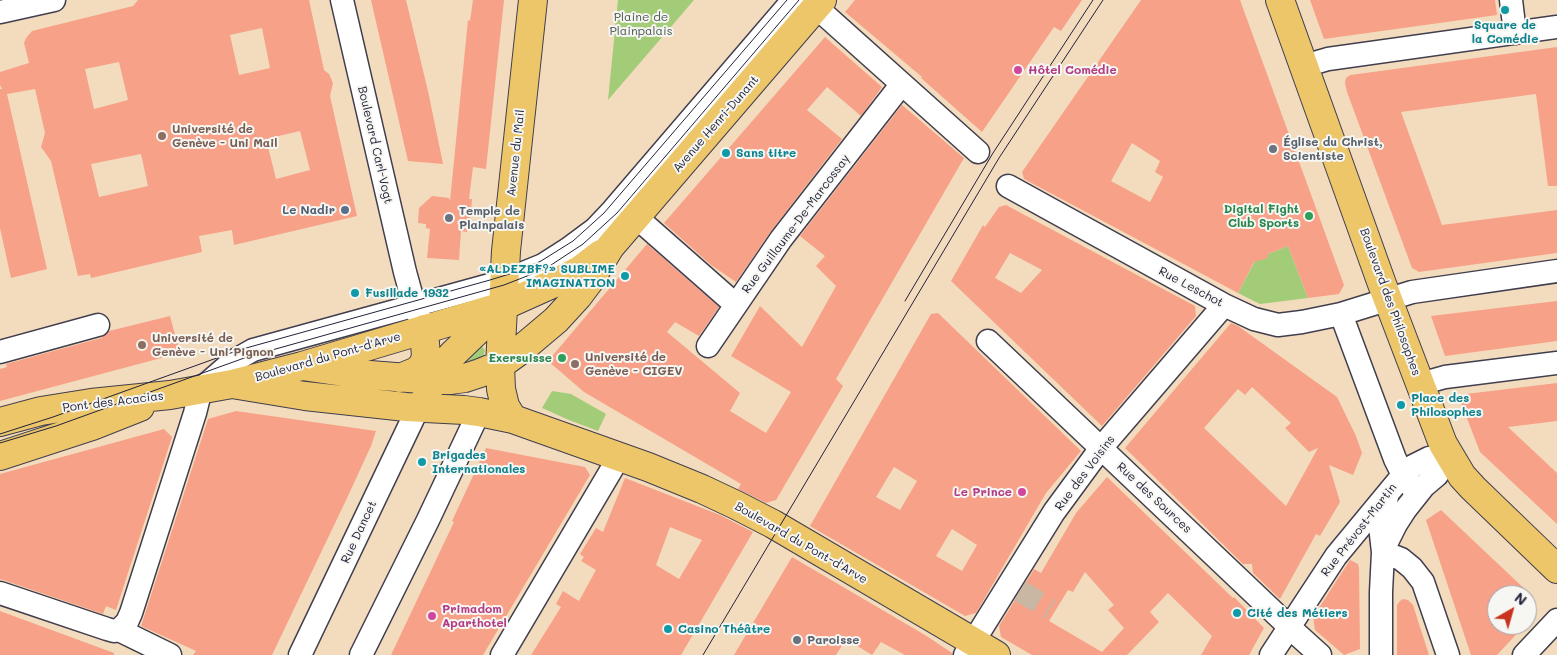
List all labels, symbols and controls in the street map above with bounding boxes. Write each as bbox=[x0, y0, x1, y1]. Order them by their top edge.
marker: Square de la Comédie bbox=[1499, 4, 1511, 16]
park label: Plaine de Plainpalais bbox=[609, 10, 673, 38]
place label: Square de la Comédie bbox=[1472, 18, 1538, 46]
place label: Hôtel Comédie bbox=[1028, 63, 1117, 77]
marker: Hôtel Comédie bbox=[1012, 64, 1024, 76]
street label: Avenue Henri-Dunant bbox=[670, 73, 762, 175]
street label: Boulevard Carl-Vogt bbox=[354, 85, 396, 205]
street label: Avenue du Mail bbox=[504, 109, 528, 197]
place label: Université de Genève - Uni Mail bbox=[172, 122, 278, 150]
marker: Université de Genève - Uni Mail bbox=[156, 130, 168, 142]
place label: Église du Christ, Scientiste bbox=[1283, 135, 1383, 163]
marker: Église du Christ, Scientiste bbox=[1267, 143, 1279, 155]
place label: Sans titre bbox=[736, 146, 796, 160]
marker: Sans titre bbox=[720, 147, 732, 159]
street label: Rue Guillaume-De-Marcossay bbox=[739, 152, 853, 296]
place label: Digital Fight Club Sports bbox=[1224, 202, 1299, 230]
place label: Le Nadir bbox=[282, 203, 335, 217]
marker: Le Nadir bbox=[339, 204, 351, 216]
place label: Temple de Plainpalais bbox=[459, 204, 524, 232]
marker: Digital Fight Club Sports bbox=[1303, 210, 1315, 222]
marker: Temple de Plainpalais bbox=[443, 212, 455, 224]
street label: Boulevard des Philosophes bbox=[1357, 226, 1423, 378]
place label: «ALDEZBF?» SUBLIME IMAGINATION bbox=[479, 262, 615, 290]
street label: Rue Leschot bbox=[1156, 264, 1226, 310]
marker: «ALDEZBF?» SUBLIME IMAGINATION bbox=[619, 270, 631, 282]
place label: Fusillade 1932 bbox=[365, 286, 449, 300]
marker: Fusillade 1932 bbox=[349, 287, 361, 299]
street label: Boulevard du Pont-d'Arve bbox=[254, 329, 402, 385]
place label: Université de Genève - Uni Pignon bbox=[152, 331, 274, 359]
marker: Université de Genève - Uni Pignon bbox=[136, 339, 148, 351]
place label: Université de Genève - CIGEV bbox=[585, 350, 682, 378]
place label: Exersuisse bbox=[488, 351, 552, 365]
marker: Exersuisse bbox=[556, 352, 568, 364]
marker: Université de Genève - CIGEV bbox=[569, 358, 581, 370]
street label: Pont des Acacias bbox=[62, 389, 164, 415]
place label: Place des Philosophes bbox=[1411, 391, 1482, 419]
marker: Place des Philosophes bbox=[1395, 399, 1407, 411]
street label: Rue des Voisins bbox=[1052, 432, 1118, 514]
place label: Brigades Internationales bbox=[432, 448, 525, 476]
marker: Brigades Internationales bbox=[416, 456, 428, 468]
street label: Rue des Sources bbox=[1114, 460, 1194, 536]
street label: Rue Prévost-Martin bbox=[1318, 481, 1400, 579]
place label: Le Prince bbox=[954, 485, 1012, 499]
marker: Le Prince bbox=[1016, 486, 1028, 498]
street label: Rue Dancet bbox=[338, 498, 380, 566]
street label: Boulevard du Pont-d'Arve bbox=[732, 499, 870, 587]
north arrow bbox=[1487, 585, 1537, 635]
text: N bbox=[1511, 588, 1531, 609]
place label: Primadom Aparthotel bbox=[442, 602, 507, 630]
place label: Cité des Métiers bbox=[1247, 606, 1348, 620]
marker: Cité des Métiers bbox=[1231, 607, 1243, 619]
marker: Primadom Aparthotel bbox=[426, 610, 438, 622]
place label: Casino Théâtre bbox=[678, 622, 770, 636]
marker: Casino Théâtre bbox=[662, 623, 674, 635]
place label: Paroisse bbox=[807, 633, 859, 647]
marker: Paroisse bbox=[791, 634, 803, 646]

